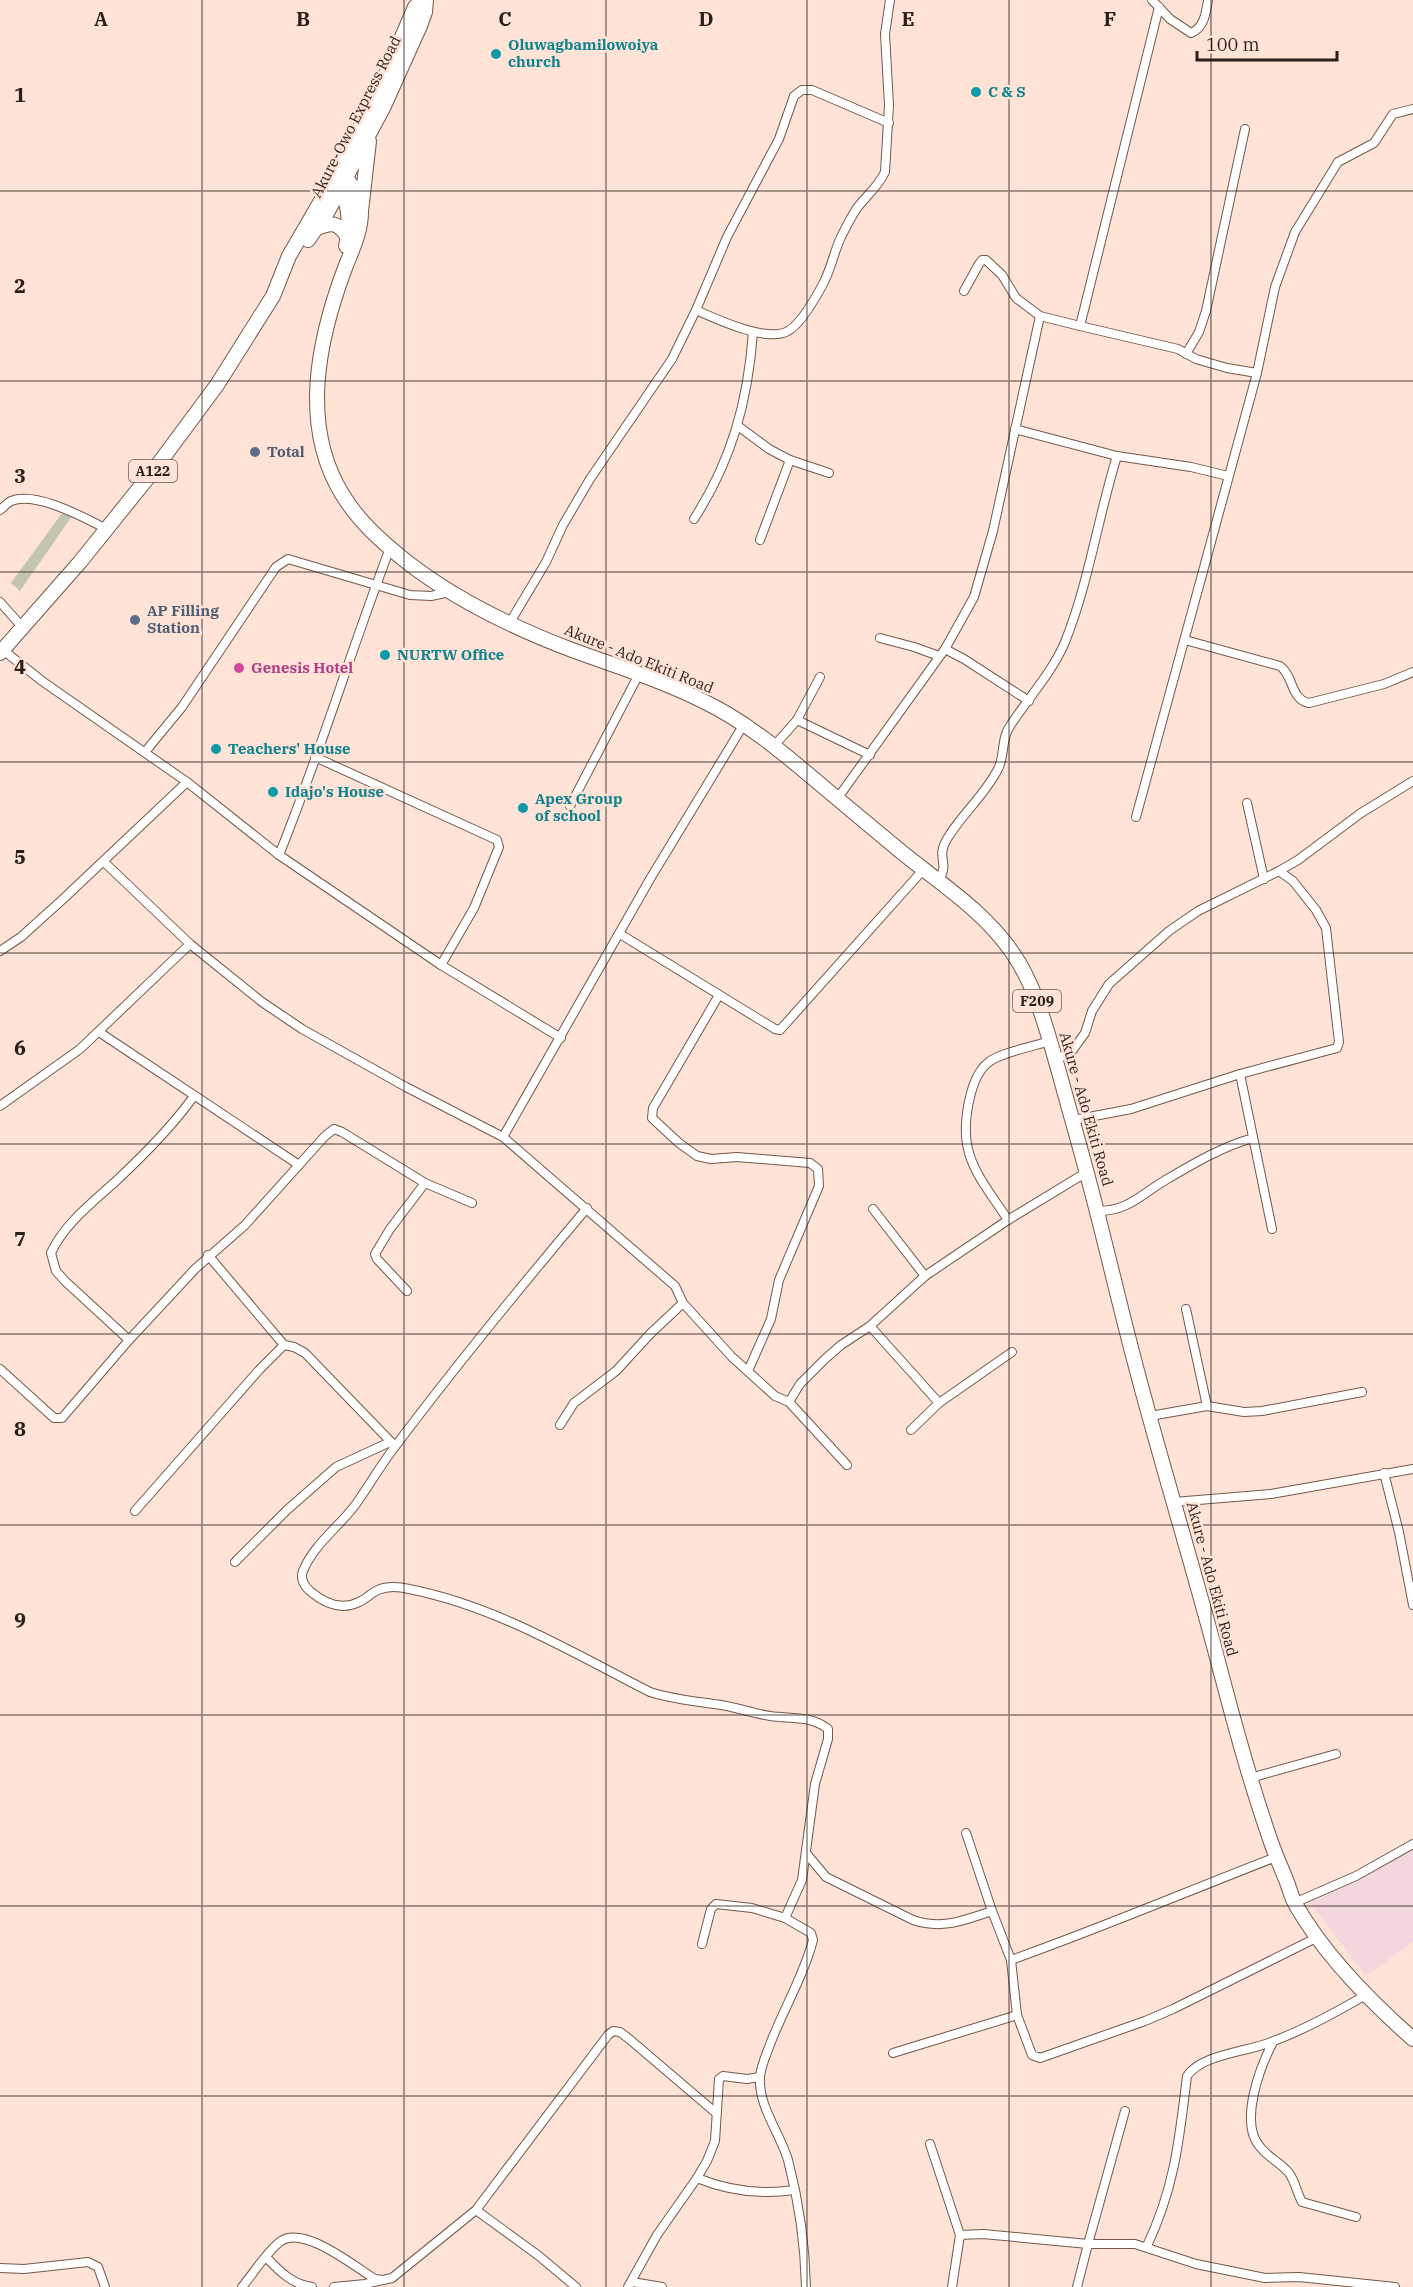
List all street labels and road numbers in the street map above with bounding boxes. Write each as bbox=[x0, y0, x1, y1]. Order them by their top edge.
street label: Akure-Owo Express Road bbox=[306, 33, 405, 201]
road number: A122 bbox=[129, 460, 177, 482]
street label: Akure - Ado Ekiti Road bbox=[562, 620, 717, 697]
road number: F209 bbox=[1013, 990, 1061, 1012]
street label: Akure - Ado Ekiti Road bbox=[1055, 1030, 1118, 1188]
street label: Akure - Ado Ekiti Road bbox=[1183, 1500, 1242, 1658]

